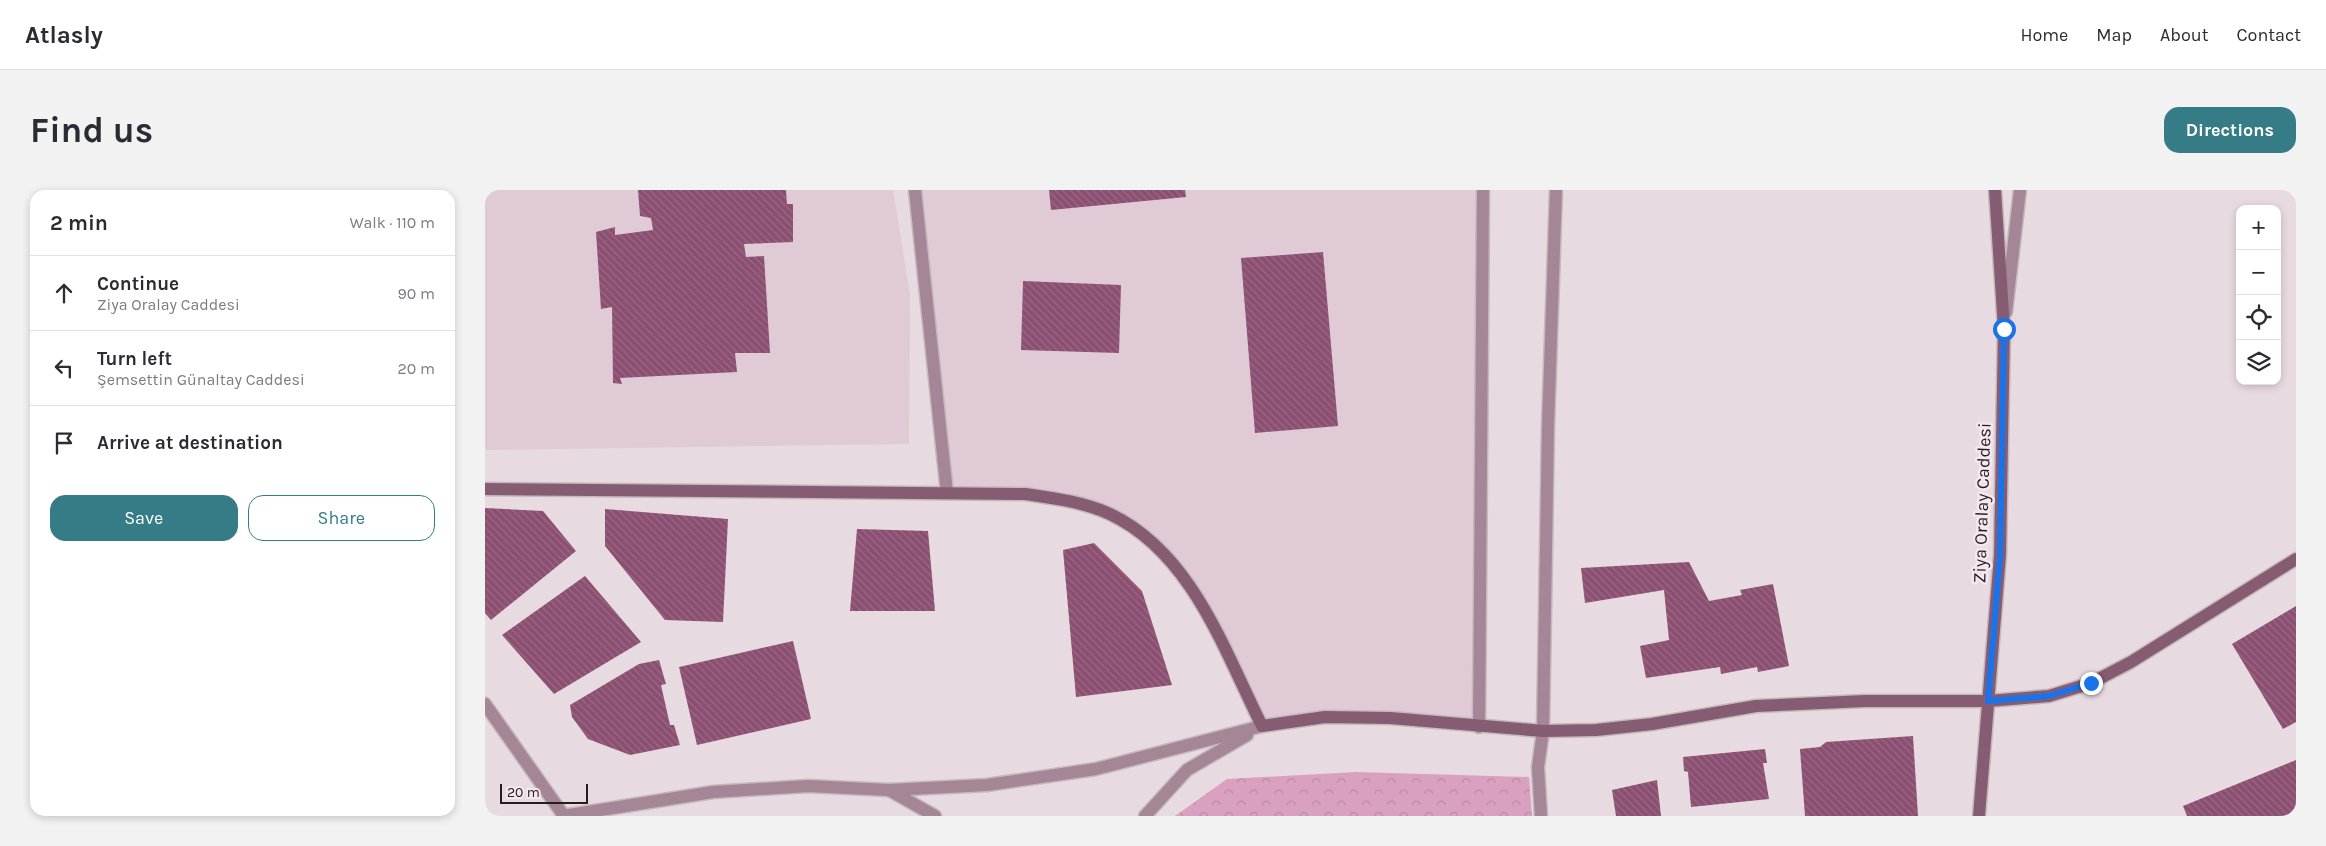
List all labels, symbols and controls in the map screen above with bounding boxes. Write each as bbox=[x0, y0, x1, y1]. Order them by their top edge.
text: Atlasly bbox=[25, 21, 103, 49]
text: Home bbox=[2020, 24, 2068, 46]
text: Map bbox=[2096, 24, 2132, 46]
text: About bbox=[2160, 24, 2209, 46]
text: Contact bbox=[2237, 24, 2301, 46]
button: Directions bbox=[2164, 107, 2296, 153]
text: Find us bbox=[30, 110, 153, 151]
map controls bbox=[2236, 205, 2281, 385]
button: + bbox=[2236, 205, 2281, 250]
text: 2 min bbox=[50, 211, 108, 235]
text: Walk · 110 m bbox=[350, 213, 435, 232]
button: − bbox=[2236, 250, 2281, 295]
text: Continue bbox=[97, 273, 179, 295]
icon: ahead bbox=[50, 279, 78, 307]
text: 90 m bbox=[397, 284, 435, 303]
text: Ziya Oralay Caddesi bbox=[97, 295, 240, 314]
button: locate bbox=[2236, 295, 2281, 340]
route start bbox=[1993, 318, 2016, 341]
button: layers bbox=[2236, 340, 2281, 385]
text: Turn left bbox=[97, 348, 172, 370]
icon: left bbox=[50, 354, 78, 382]
text: 20 m bbox=[397, 359, 435, 378]
text: Şemsettin Günaltay Caddesi bbox=[97, 370, 305, 389]
street label: Ziya Oralay Caddesi bbox=[1968, 422, 1996, 584]
icon: arrive bbox=[50, 429, 78, 457]
text: Arrive at destination bbox=[97, 432, 283, 454]
button: Save bbox=[50, 495, 238, 541]
button: Share bbox=[248, 495, 435, 541]
route end bbox=[2080, 672, 2103, 695]
scale bar bbox=[500, 781, 587, 804]
text: 20 m bbox=[507, 784, 540, 801]

